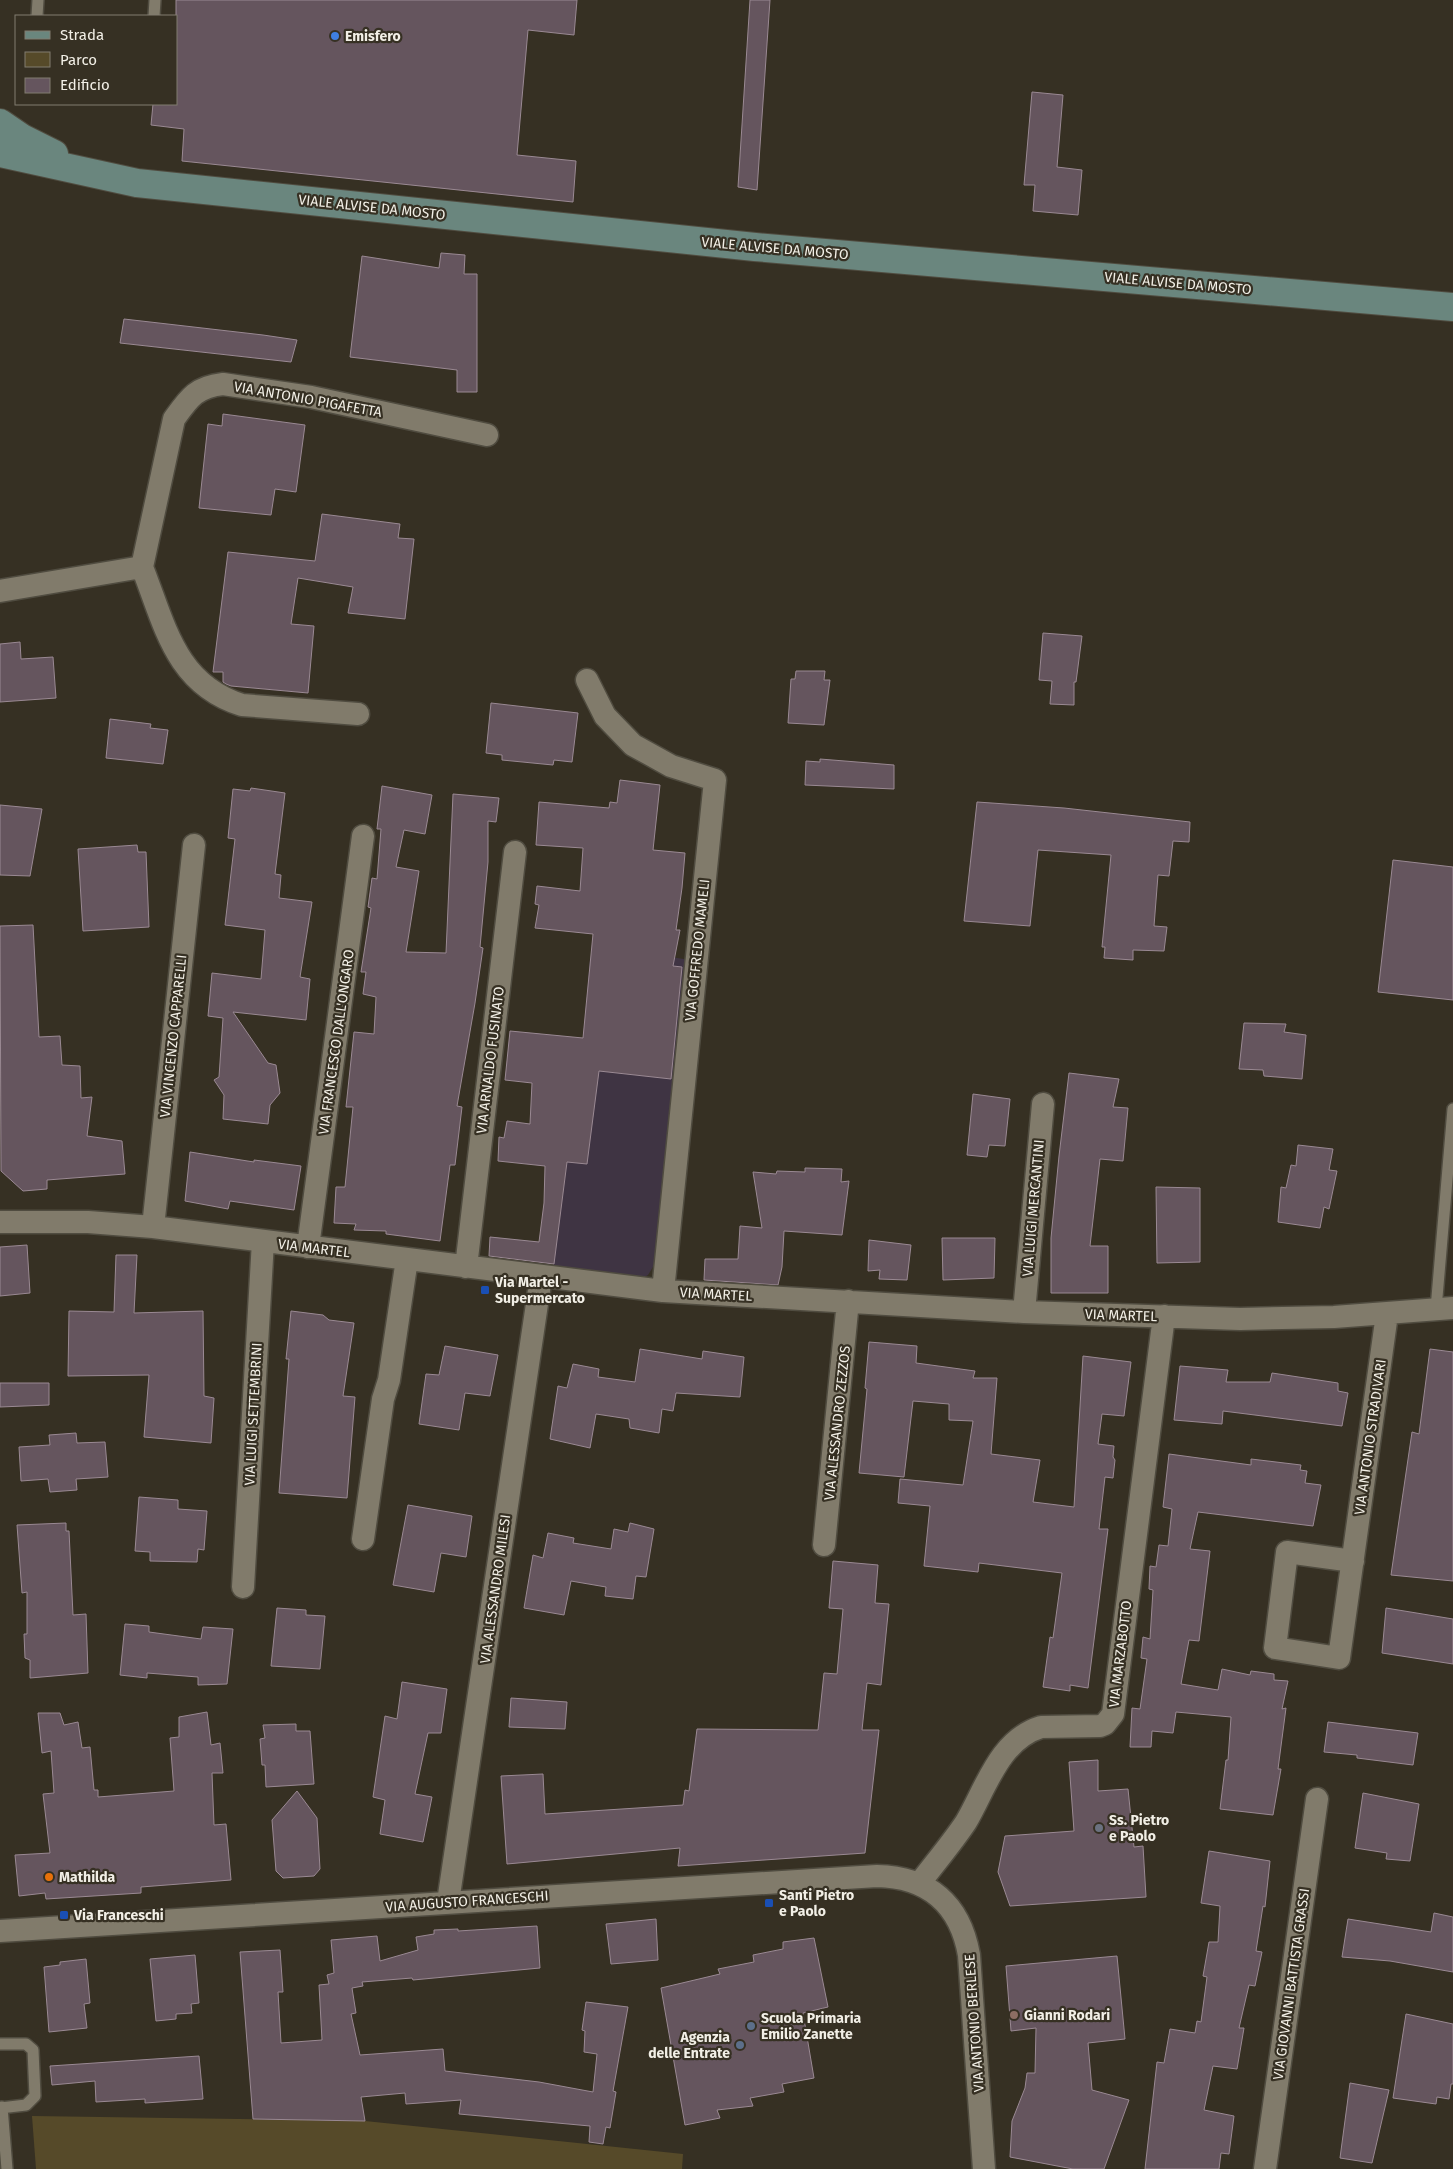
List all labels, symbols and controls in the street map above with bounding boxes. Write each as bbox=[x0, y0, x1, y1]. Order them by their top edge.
legend bbox=[15, 15, 178, 105]
text: Strada bbox=[60, 26, 104, 44]
place label: Emisfero bbox=[345, 28, 401, 45]
marker: Emisfero bbox=[329, 30, 341, 42]
text: Parco bbox=[60, 51, 97, 69]
text: Edificio bbox=[60, 76, 110, 94]
street label: VIALE ALVISE DA MOSTO bbox=[298, 191, 446, 224]
street label: VIALE ALVISE DA MOSTO bbox=[701, 234, 849, 263]
street label: VIALE ALVISE DA MOSTO bbox=[1104, 269, 1252, 298]
street label: VIA ANTONIO PIGAFETTA bbox=[233, 378, 383, 421]
street label: VIA GOFFREDO MAMELI bbox=[682, 878, 713, 1022]
street label: VIA FRANCESCO DALL'ONGARO bbox=[315, 948, 358, 1136]
street label: VIA VINCENZO CAPPARELLI bbox=[156, 954, 191, 1118]
street label: VIA ARNALDO FUSINATO bbox=[473, 985, 508, 1135]
street label: VIA LUIGI MERCANTINI bbox=[1019, 1139, 1048, 1277]
street label: VIA MARTEL bbox=[277, 1236, 351, 1261]
place label: Via Martel - Supermercato bbox=[494, 1274, 585, 1307]
marker: Via Martel - Supermercato bbox=[479, 1284, 491, 1296]
street label: VIA MARTEL bbox=[679, 1284, 753, 1305]
street label: VIA MARTEL bbox=[1084, 1306, 1158, 1325]
street label: VIA LUIGI SETTEMBRINI bbox=[241, 1342, 266, 1486]
street label: VIA ALESSANDRO ZEZZOS bbox=[821, 1344, 854, 1501]
street label: VIA ANTONIO STRADIVARI bbox=[1351, 1358, 1390, 1516]
street label: VIA ALESSANDRO MILESI bbox=[477, 1513, 514, 1665]
street label: VIA MARZABOTTO bbox=[1105, 1600, 1135, 1709]
place label: Ss. Pietro e Paolo bbox=[1109, 1812, 1169, 1845]
marker: Ss. Pietro e Paolo bbox=[1093, 1822, 1105, 1834]
place label: Mathilda bbox=[59, 1869, 116, 1886]
marker: Mathilda bbox=[43, 1871, 55, 1883]
street label: VIA AUGUSTO FRANCESCHI bbox=[385, 1887, 549, 1916]
place label: Santi Pietro e Paolo bbox=[779, 1887, 854, 1920]
street label: VIA GIOVANNI BATTISTA GRASSI bbox=[1270, 1887, 1313, 2081]
marker: Santi Pietro e Paolo bbox=[763, 1897, 775, 1909]
place label: Via Franceschi bbox=[73, 1907, 164, 1924]
marker: Via Franceschi bbox=[58, 1909, 70, 1921]
street label: VIA ANTONIO BERLESE bbox=[961, 1953, 988, 2093]
place label: Gianni Rodari bbox=[1024, 2007, 1110, 2024]
marker: Gianni Rodari bbox=[1008, 2009, 1020, 2021]
place label: Scuola Primaria Emilio Zanette bbox=[761, 2010, 862, 2043]
marker: Scuola Primaria Emilio Zanette bbox=[745, 2020, 757, 2032]
place label: Agenzia delle Entrate bbox=[648, 2029, 730, 2062]
marker: Agenzia delle Entrate bbox=[734, 2039, 746, 2051]

